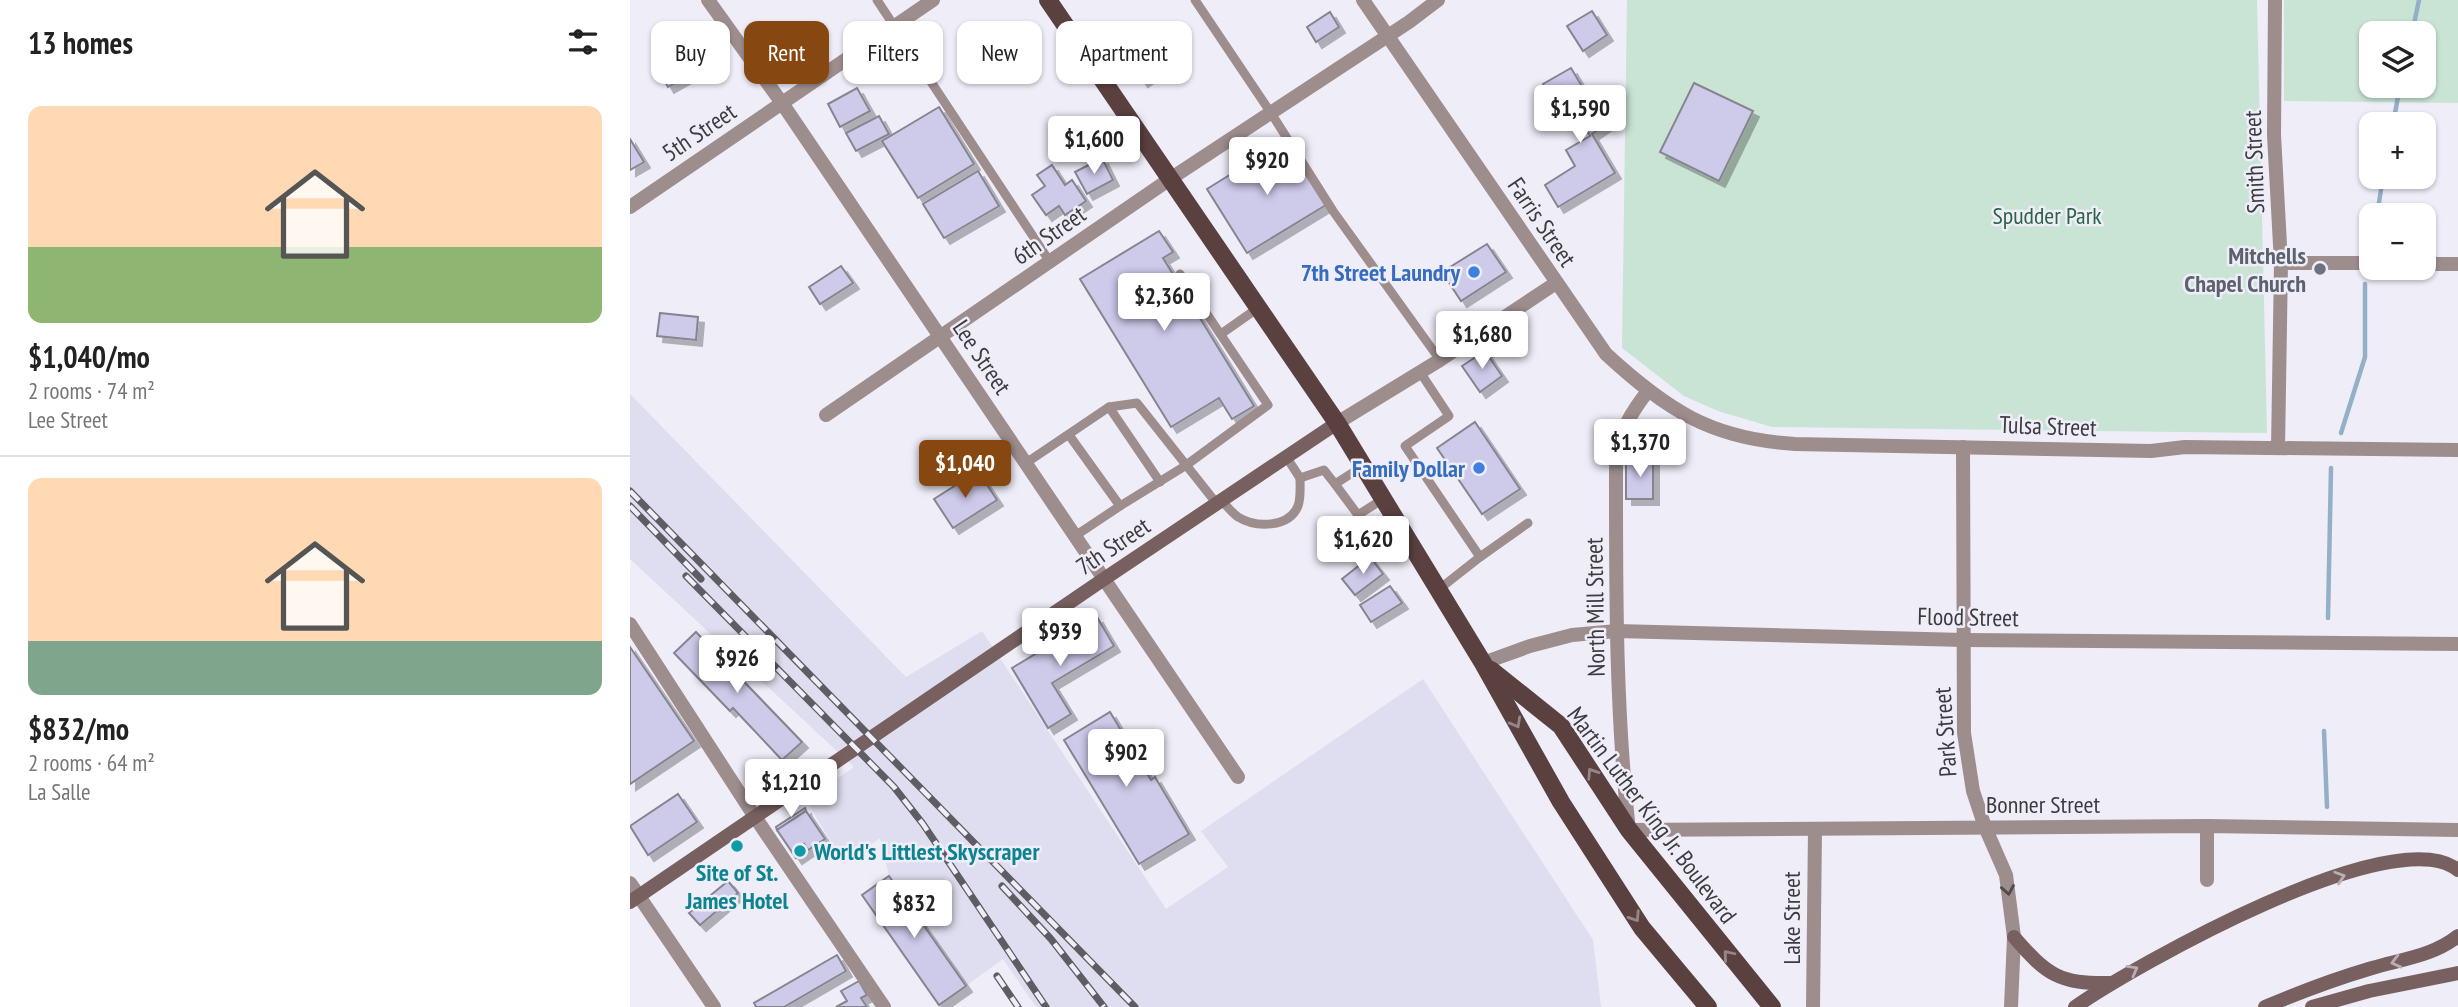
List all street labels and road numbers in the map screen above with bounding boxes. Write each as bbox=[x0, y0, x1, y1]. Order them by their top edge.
street label: 5th Street bbox=[656, 96, 742, 168]
street label: Smith Street bbox=[2237, 110, 2271, 214]
street label: Farris Street bbox=[1501, 172, 1583, 273]
street label: 6th Street bbox=[1006, 198, 1092, 271]
street label: Lee Street bbox=[946, 314, 1018, 401]
street label: Tulsa Street bbox=[1999, 409, 2097, 443]
street label: 7th Street bbox=[1070, 510, 1156, 582]
street label: North Mill Street bbox=[1578, 537, 1612, 677]
street label: Flood Street bbox=[1917, 601, 2019, 633]
street label: Park Street bbox=[1926, 686, 1964, 778]
street label: Martin Luther King Jr. Boulevard bbox=[1560, 701, 1744, 929]
street label: Bonner Street bbox=[1986, 789, 2100, 820]
street label: Lake Street bbox=[1776, 871, 1807, 964]

